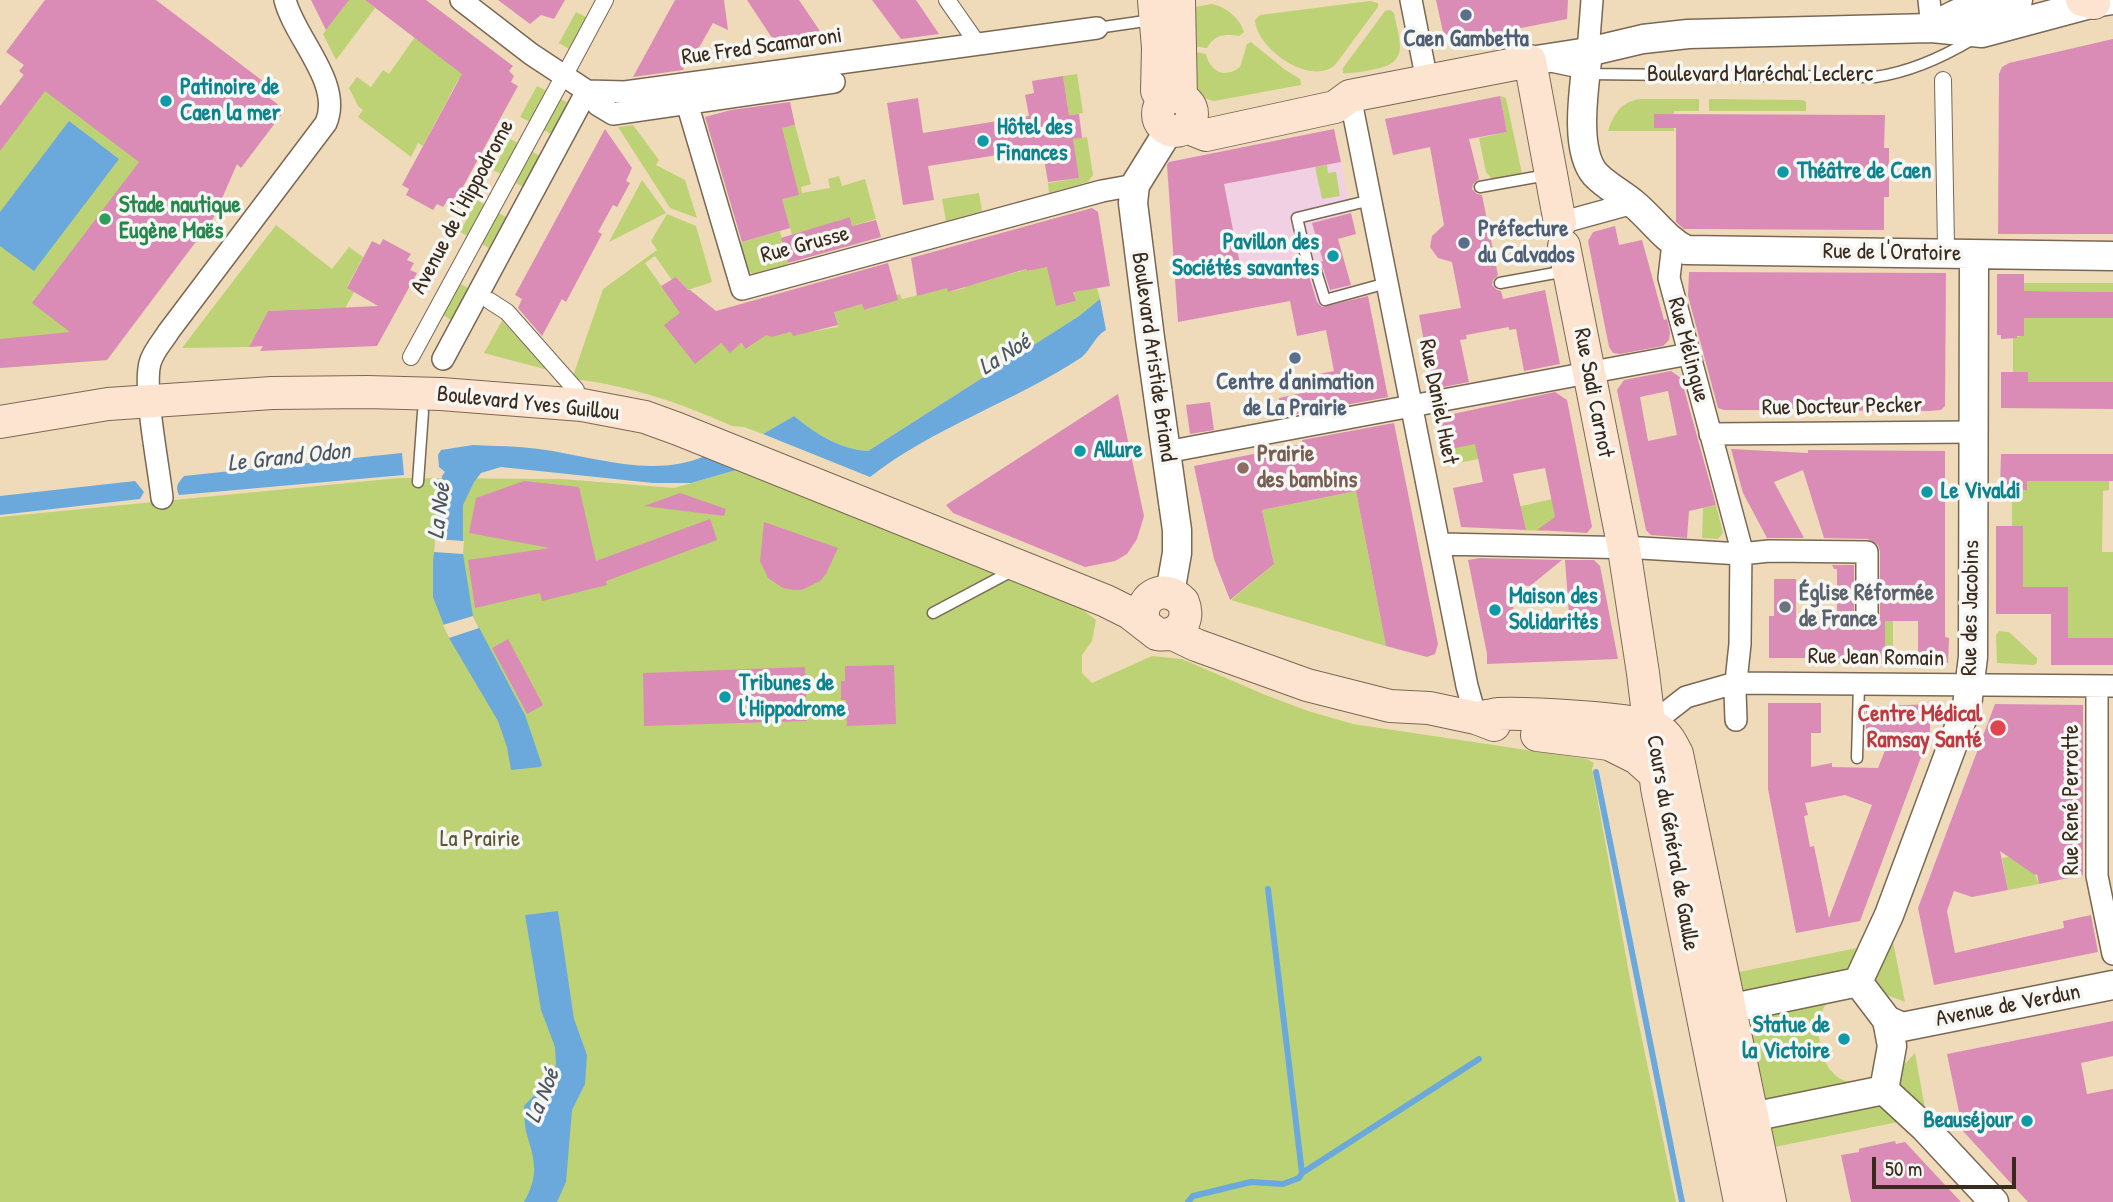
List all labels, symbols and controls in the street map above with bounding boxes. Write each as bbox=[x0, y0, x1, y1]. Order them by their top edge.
marker: Caen Gambetta bbox=[1458, 7, 1474, 23]
street label: Rue Fred Scamaroni bbox=[680, 22, 844, 72]
place label: Caen Gambetta bbox=[1403, 26, 1529, 54]
street label: Boulevard Maréchal Leclerc bbox=[1647, 61, 1873, 89]
place label: Patinoire de Caen la mer bbox=[180, 74, 281, 128]
marker: Patinoire de Caen la mer bbox=[158, 93, 174, 109]
place label: Hôtel des Finances bbox=[997, 114, 1072, 168]
street label: Avenue de l'Hippodrome bbox=[405, 115, 521, 299]
marker: Hôtel des Finances bbox=[975, 133, 991, 149]
place label: Théâtre de Caen bbox=[1797, 158, 1931, 186]
marker: Théâtre de Caen bbox=[1775, 164, 1791, 180]
place label: Stade nautique Eugène Maës bbox=[119, 192, 241, 246]
marker: Stade nautique Eugène Maës bbox=[97, 211, 113, 227]
place label: Préfecture du Calvados bbox=[1478, 216, 1575, 270]
street label: Rue Grusse bbox=[758, 220, 852, 270]
place label: Pavillon des Sociétés savantes bbox=[1172, 229, 1319, 283]
marker: Préfecture du Calvados bbox=[1456, 235, 1472, 251]
street label: Rue de l'Oratoire bbox=[1823, 238, 1961, 268]
marker: Pavillon des Sociétés savantes bbox=[1325, 248, 1341, 264]
street label: Boulevard Aristide Briand bbox=[1125, 250, 1181, 464]
street label: Rue Mélingue bbox=[1661, 295, 1715, 405]
street label: Rue Sadi Carnot bbox=[1567, 326, 1619, 460]
water label: La Noé bbox=[974, 328, 1036, 382]
street label: Rue Daniel Huet bbox=[1412, 337, 1464, 467]
marker: Centre d'animation de La Prairie bbox=[1287, 350, 1303, 366]
place label: Centre d'animation de La Prairie bbox=[1216, 369, 1374, 423]
street label: Boulevard Yves Guillou bbox=[435, 381, 621, 427]
street label: Rue Docteur Pecker bbox=[1762, 392, 1922, 422]
water label: Le Grand Odon bbox=[226, 437, 352, 479]
place label: Allure bbox=[1094, 437, 1142, 465]
place label: Prairie des bambins bbox=[1257, 441, 1357, 495]
marker: Allure bbox=[1072, 443, 1088, 459]
marker: Prairie des bambins bbox=[1235, 460, 1251, 476]
place label: Le Vivaldi bbox=[1941, 478, 2021, 506]
water label: La Noé bbox=[422, 482, 458, 540]
marker: Le Vivaldi bbox=[1919, 484, 1935, 500]
street label: Rue des Jacobins bbox=[1956, 540, 1986, 676]
place label: Église Réformée de France bbox=[1799, 580, 1934, 634]
place label: Maison des Solidarités bbox=[1509, 583, 1598, 637]
marker: Église Réformée de France bbox=[1777, 599, 1793, 615]
marker: Maison des Solidarités bbox=[1487, 602, 1503, 618]
street label: Rue Jean Romain bbox=[1808, 643, 1944, 673]
place label: Tribunes de l'Hippodrome bbox=[739, 670, 846, 724]
marker: Tribunes de l'Hippodrome bbox=[717, 689, 733, 705]
place label: Centre Médical Ramsay Santé bbox=[1858, 701, 1982, 755]
marker: Centre Médical Ramsay Santé bbox=[1988, 718, 2008, 738]
street label: Rue René Perrotte bbox=[2058, 725, 2086, 875]
street label: Cours du Général de Gaulle bbox=[1639, 733, 1705, 953]
park label: La Prairie bbox=[440, 826, 520, 854]
street label: Avenue de Verdun bbox=[1933, 978, 2083, 1034]
place label: Statue de la Victoire bbox=[1742, 1012, 1830, 1066]
marker: Statue de la Victoire bbox=[1836, 1031, 1852, 1047]
water label: La Noé bbox=[519, 1065, 567, 1127]
place label: Beauséjour bbox=[1923, 1107, 2013, 1135]
marker: Beauséjour bbox=[2019, 1113, 2035, 1129]
scale bar bbox=[1875, 1142, 2018, 1186]
text: 50 m bbox=[1885, 1154, 1922, 1183]

